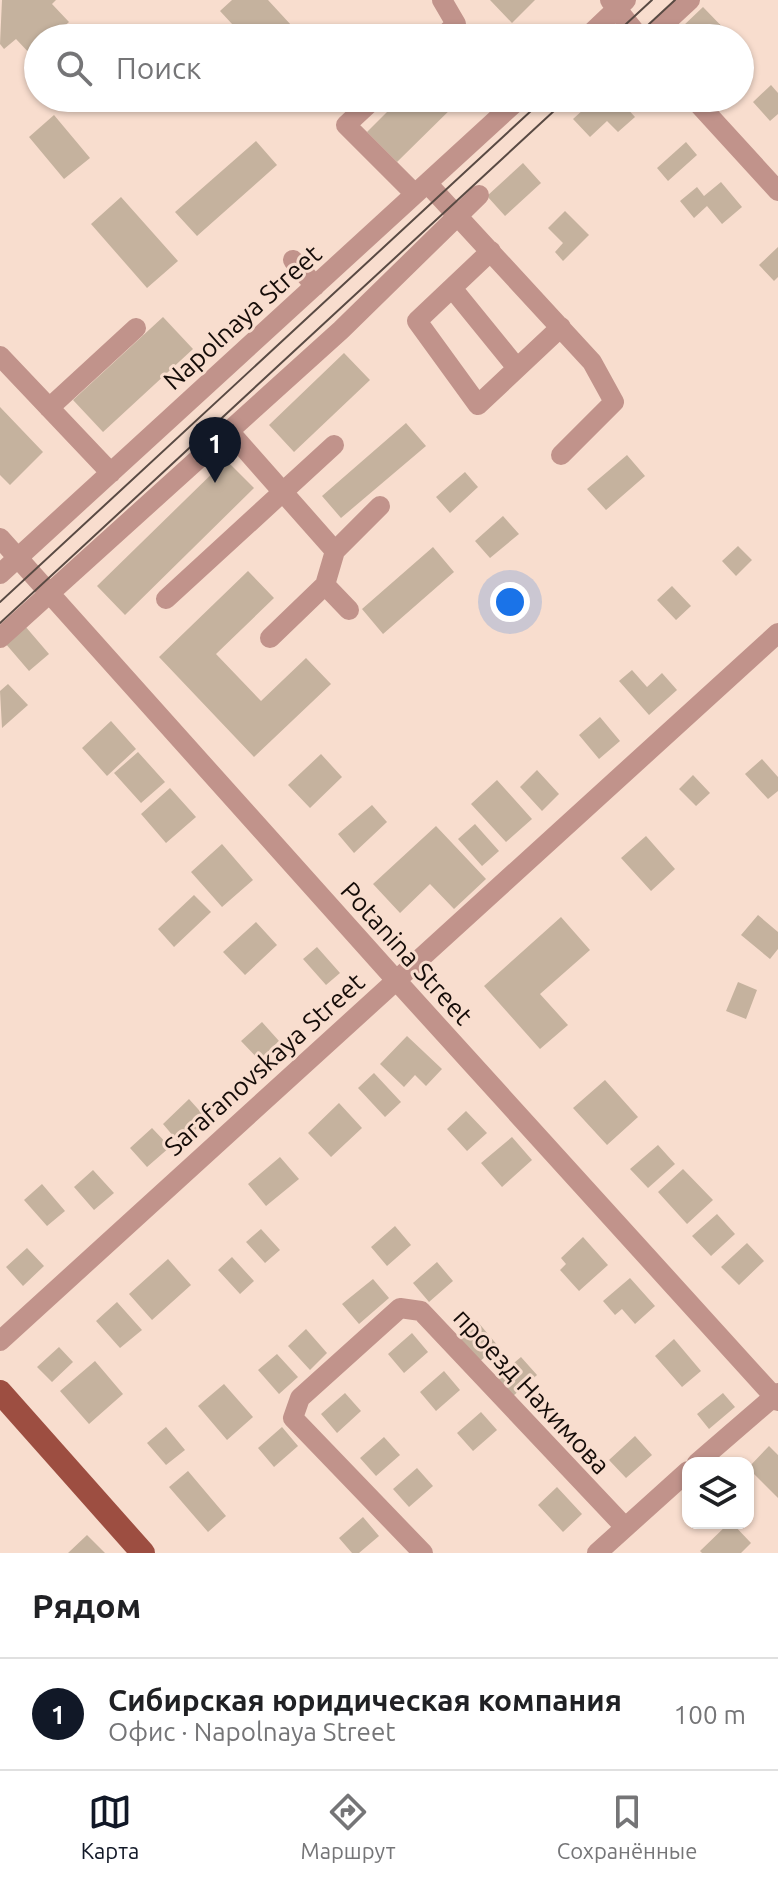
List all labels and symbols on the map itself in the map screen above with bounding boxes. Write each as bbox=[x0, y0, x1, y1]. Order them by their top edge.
street label: Napolnaya Street bbox=[157, 239, 327, 395]
pin: 1 bbox=[189, 417, 241, 483]
your location bbox=[490, 582, 530, 622]
street label: Potanina Street bbox=[335, 876, 479, 1030]
street label: Sarafanovskaya Street bbox=[158, 967, 370, 1161]
street label: проезд Нахимова bbox=[448, 1302, 616, 1480]

